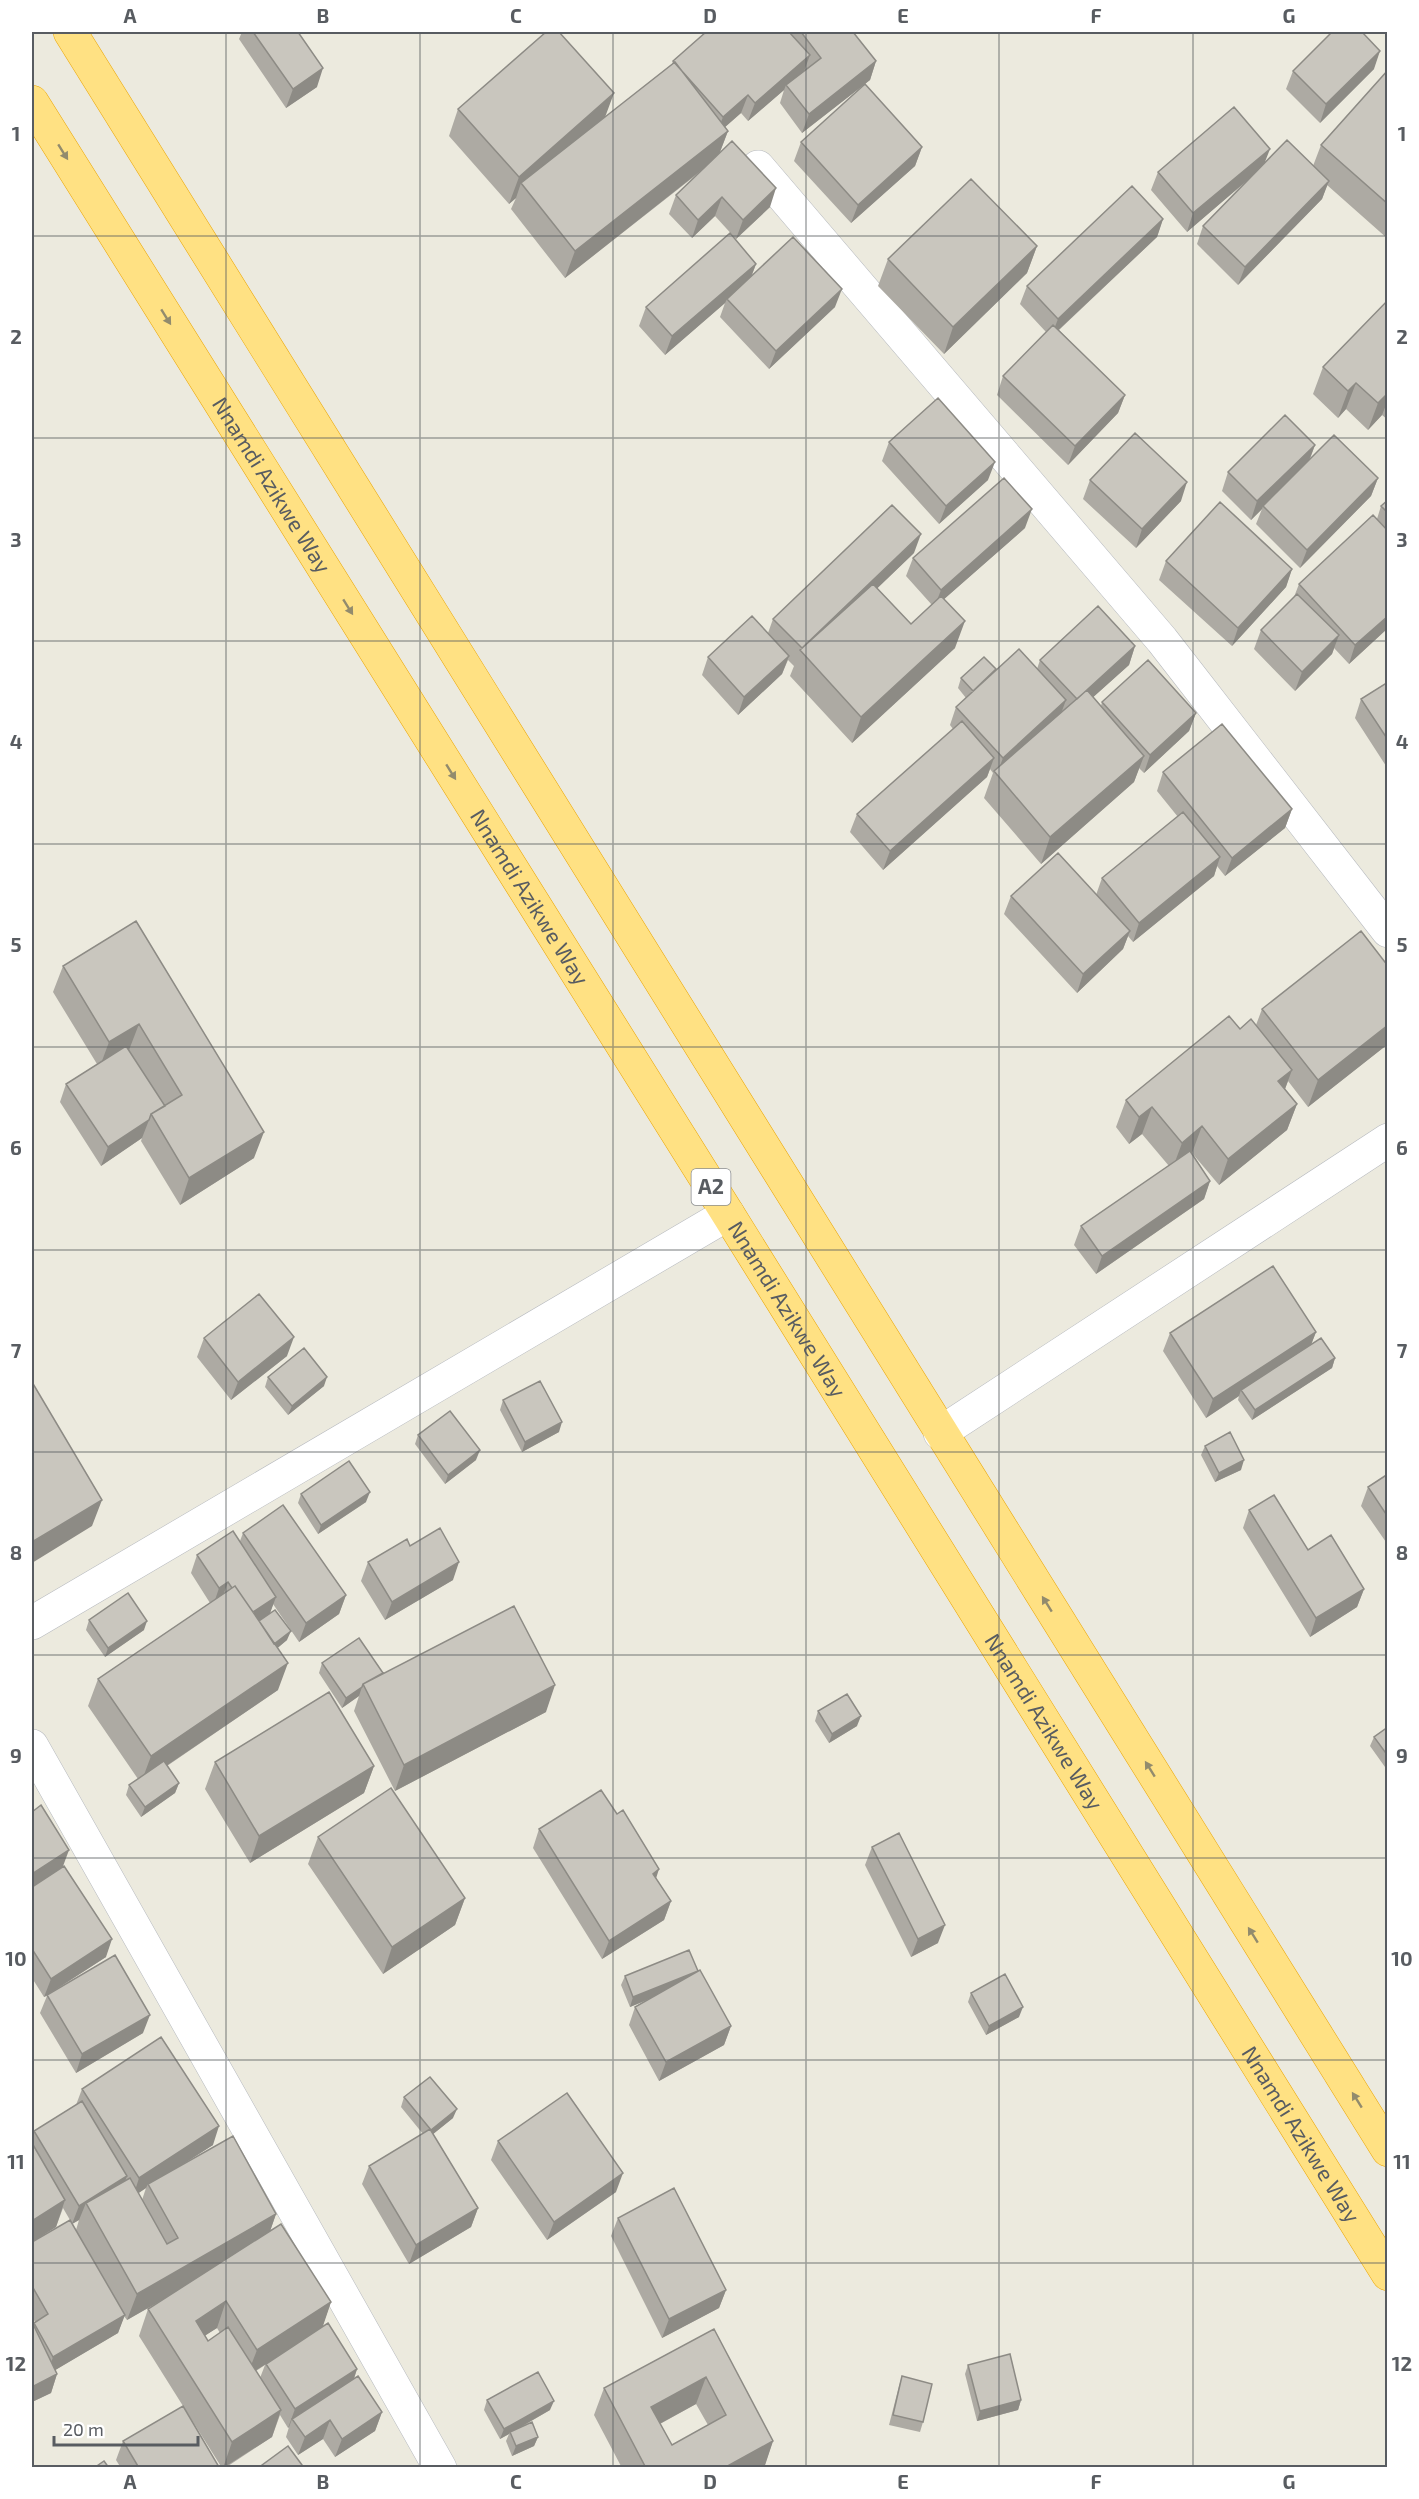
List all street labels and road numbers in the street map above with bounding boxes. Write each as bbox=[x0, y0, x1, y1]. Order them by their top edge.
street label: Nnamdi Azikwe Way bbox=[208, 392, 338, 578]
street label: Nnamdi Azikwe Way bbox=[466, 804, 595, 990]
road number: A2 bbox=[692, 1169, 730, 1205]
street label: Nnamdi Azikwe Way bbox=[724, 1216, 853, 1402]
street label: Nnamdi Azikwe Way bbox=[980, 1628, 1110, 1814]
street label: Nnamdi Azikwe Way bbox=[1237, 2041, 1367, 2227]

